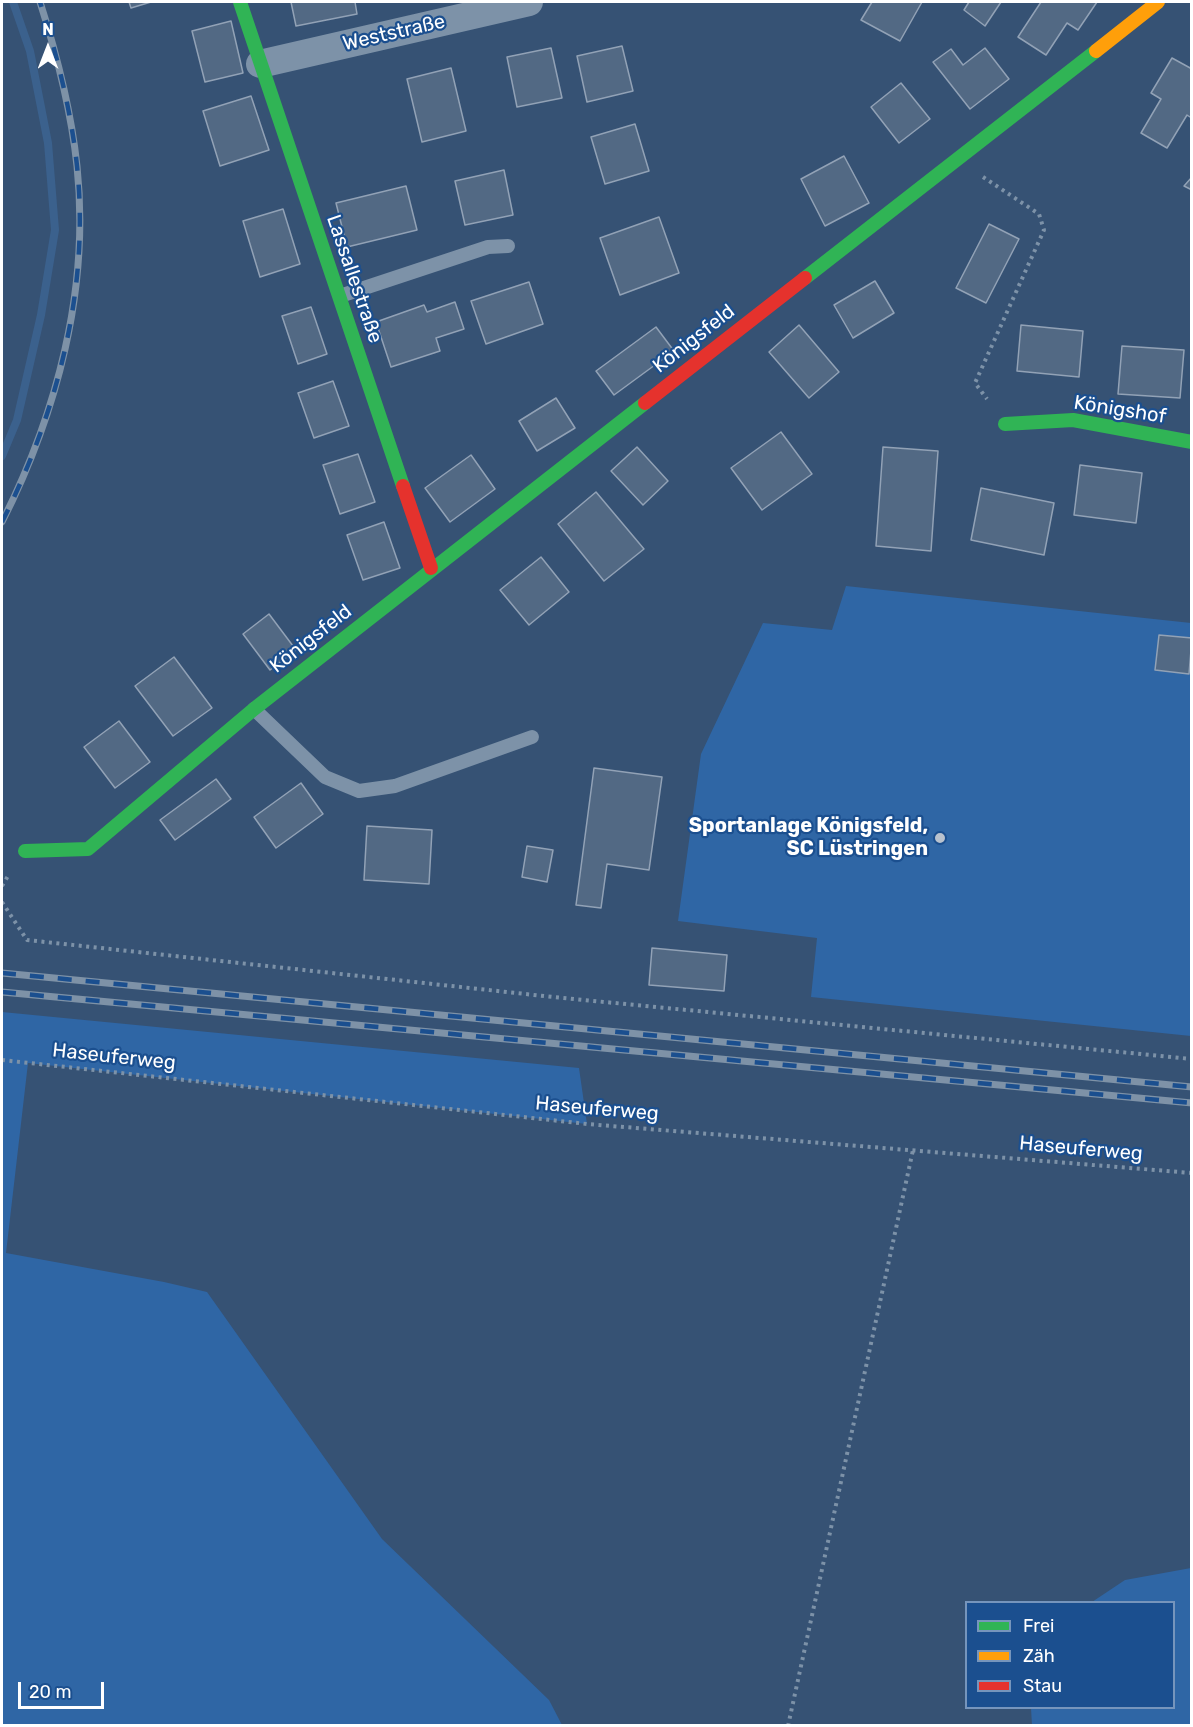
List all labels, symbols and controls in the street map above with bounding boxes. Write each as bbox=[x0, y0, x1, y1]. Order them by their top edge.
street label: Weststraße bbox=[341, 10, 447, 56]
north arrow bbox=[18, 18, 78, 78]
text: N bbox=[42, 20, 54, 39]
street label: Lassallestraße bbox=[321, 212, 387, 346]
street label: Königsfeld bbox=[648, 300, 740, 378]
street label: Königshof bbox=[1072, 391, 1168, 429]
street label: Königsfeld bbox=[265, 600, 357, 678]
place label: Sportanlage Königsfeld, SC Lüstringen bbox=[689, 814, 928, 861]
marker: Sportanlage Königsfeld, SC Lüstringen bbox=[933, 831, 947, 845]
street label: Haseuferweg bbox=[51, 1039, 177, 1075]
street label: Haseuferweg bbox=[534, 1092, 660, 1126]
street label: Haseuferweg bbox=[1018, 1132, 1144, 1166]
legend bbox=[965, 1601, 1175, 1709]
text: Frei bbox=[1023, 1615, 1054, 1637]
text: Zäh bbox=[1023, 1645, 1055, 1667]
scale bar bbox=[21, 1670, 106, 1708]
text: Stau bbox=[1023, 1675, 1062, 1697]
text: 20 m bbox=[29, 1681, 71, 1703]

